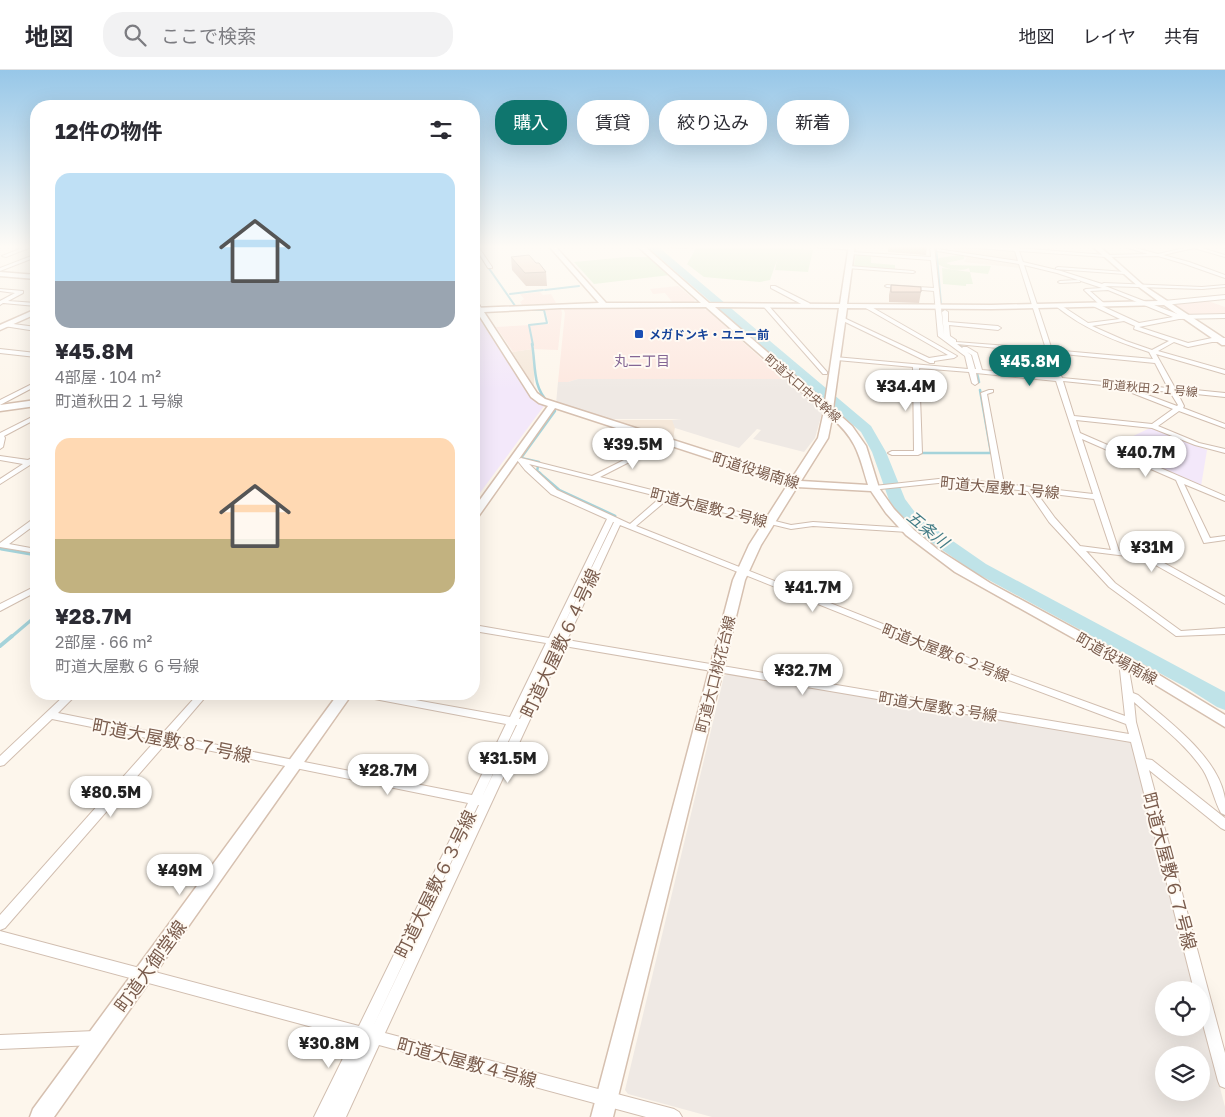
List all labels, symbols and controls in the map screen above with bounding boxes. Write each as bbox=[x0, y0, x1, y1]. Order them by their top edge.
search box bbox=[103, 12, 453, 57]
text: 地図 bbox=[25, 21, 73, 50]
icon: search bbox=[121, 21, 149, 49]
text: ここで検索 bbox=[161, 24, 256, 47]
text: 地図 bbox=[1019, 25, 1055, 47]
text: レイヤ bbox=[1083, 25, 1136, 47]
text: 共有 bbox=[1164, 25, 1200, 47]
chip: 購入 bbox=[495, 100, 567, 145]
chip: 賃貸 bbox=[577, 100, 649, 145]
chip: 絞り込み bbox=[659, 100, 767, 145]
chip: 新着 bbox=[777, 100, 849, 145]
icon: filters bbox=[427, 116, 455, 144]
text: 12件の物件 bbox=[55, 118, 163, 144]
icon: home bbox=[210, 206, 300, 296]
place label: メガドンキ・ユニー前 bbox=[649, 327, 769, 342]
marker: メガドンキ・ユニー前 bbox=[633, 328, 645, 340]
text: ¥45.8M bbox=[55, 338, 134, 364]
pin: ¥45.8M bbox=[989, 344, 1071, 387]
street label: 町道大口中央幹線 bbox=[762, 351, 844, 425]
text: ¥45.8M bbox=[1000, 351, 1060, 371]
district label: 丸二丁目 bbox=[614, 352, 670, 369]
text: 4部屋 · 104 m² bbox=[55, 367, 161, 387]
pin: ¥34.4M bbox=[865, 370, 947, 412]
text: ¥34.4M bbox=[876, 376, 936, 396]
street label: 町道秋田２１号線 bbox=[1102, 376, 1198, 400]
text: 町道秋田２１号線 bbox=[55, 391, 183, 411]
pin: ¥39.5M bbox=[592, 428, 674, 470]
text: ¥39.5M bbox=[603, 434, 663, 454]
pin: ¥40.7M bbox=[1105, 436, 1187, 478]
text: ¥40.7M bbox=[1116, 442, 1176, 462]
street label: 町道役場南線 bbox=[710, 448, 802, 492]
icon: home bbox=[210, 471, 300, 561]
street label: 町道大屋敷１号線 bbox=[939, 473, 1061, 501]
street label: 町道大屋敷２号線 bbox=[649, 484, 769, 530]
water label: 五条川 bbox=[903, 506, 954, 553]
pin: ¥31M bbox=[1122, 530, 1182, 573]
text: ¥31M bbox=[1131, 537, 1173, 557]
street label: 町道大屋敷６４号線 bbox=[516, 565, 604, 721]
pin: ¥41.7M bbox=[772, 570, 854, 613]
text: ¥41.7M bbox=[785, 577, 841, 597]
text: ¥28.7M bbox=[55, 603, 132, 629]
street label: 町道大口桃花台線 bbox=[692, 614, 738, 734]
street label: 町道大屋敷６２号線 bbox=[880, 619, 1012, 685]
street label: 町道役場南線 bbox=[1073, 628, 1161, 688]
text: 2部屋 · 66 m² bbox=[55, 632, 152, 652]
pin: ¥32.7M bbox=[762, 654, 844, 696]
text: 町道大屋敷６６号線 bbox=[55, 656, 199, 676]
text: ¥32.7M bbox=[774, 660, 832, 680]
street label: 町道大屋敷３号線 bbox=[877, 688, 999, 724]
street label: 町道大屋敷８７号線 bbox=[90, 714, 254, 766]
pin: ¥31.5M bbox=[467, 742, 549, 784]
text: ¥31.5M bbox=[479, 748, 537, 768]
pin: ¥28.7M bbox=[347, 754, 429, 796]
text: ¥28.7M bbox=[359, 760, 417, 780]
pin: ¥80.5M bbox=[70, 776, 152, 818]
text: ¥80.5M bbox=[81, 782, 141, 802]
street label: 町道大屋敷６７号線 bbox=[1138, 790, 1202, 952]
street label: 町道大屋敷６３号線 bbox=[390, 806, 480, 962]
pin: ¥49M bbox=[150, 854, 210, 896]
text: ¥49M bbox=[158, 860, 202, 880]
street label: 町道大御堂線 bbox=[109, 916, 191, 1016]
map controls bbox=[1155, 981, 1210, 1101]
button: locate bbox=[1155, 981, 1210, 1036]
pin: ¥30.8M bbox=[288, 1026, 370, 1069]
text: ¥30.8M bbox=[299, 1033, 359, 1053]
street label: 町道大屋敷４号線 bbox=[395, 1033, 539, 1091]
button: layers bbox=[1155, 1046, 1210, 1101]

